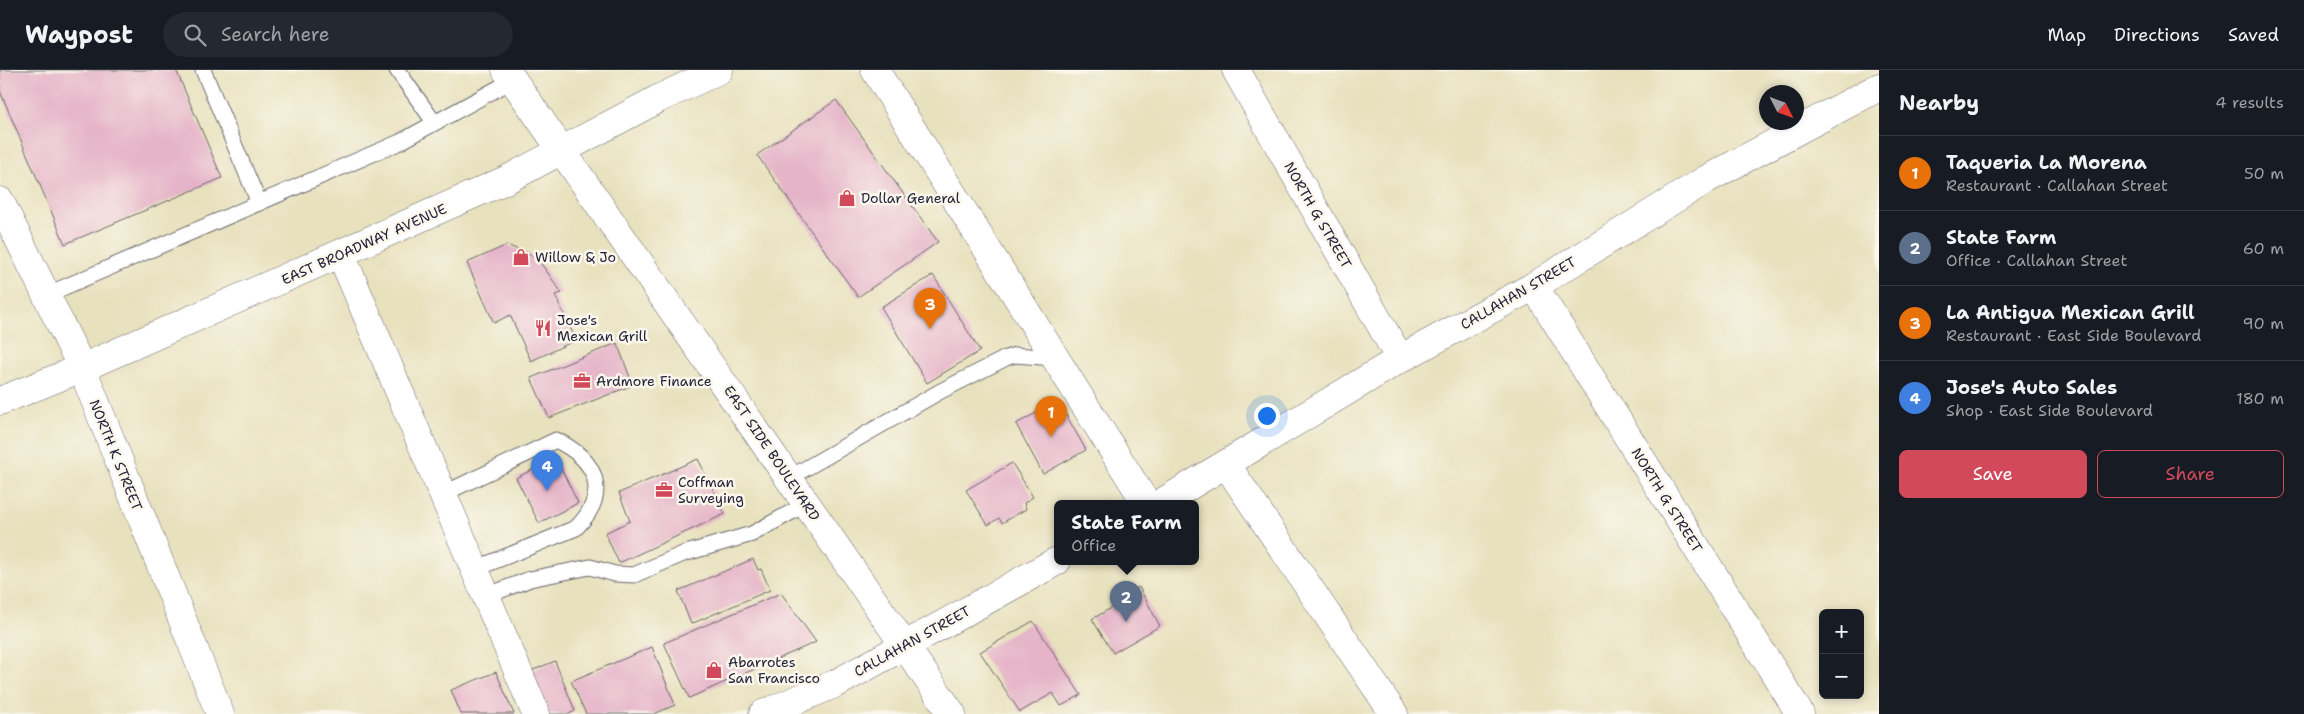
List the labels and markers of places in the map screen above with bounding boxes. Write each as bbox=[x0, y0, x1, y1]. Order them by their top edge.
shop icon: Dollar General bbox=[837, 188, 857, 208]
place label: Dollar General bbox=[861, 189, 961, 207]
shop icon: Willow & Jo bbox=[511, 247, 531, 267]
place label: Willow & Jo bbox=[535, 248, 616, 266]
pin: 3 bbox=[914, 288, 946, 329]
place label: Jose's Mexican Grill bbox=[557, 311, 648, 345]
restaurant icon: Jose's Mexican Grill bbox=[533, 318, 553, 338]
office icon: Ardmore Finance bbox=[572, 371, 592, 391]
place label: Ardmore Finance bbox=[596, 372, 712, 390]
pin: 1 bbox=[1035, 396, 1067, 437]
pin: 4 bbox=[531, 450, 563, 491]
place label: Coffman Surveying bbox=[678, 473, 744, 507]
office icon: Coffman Surveying bbox=[654, 480, 674, 500]
pin: 2 bbox=[1110, 581, 1142, 622]
place label: Abarrotes San Francisco bbox=[728, 653, 820, 687]
shop icon: Abarrotes San Francisco bbox=[704, 660, 724, 680]

